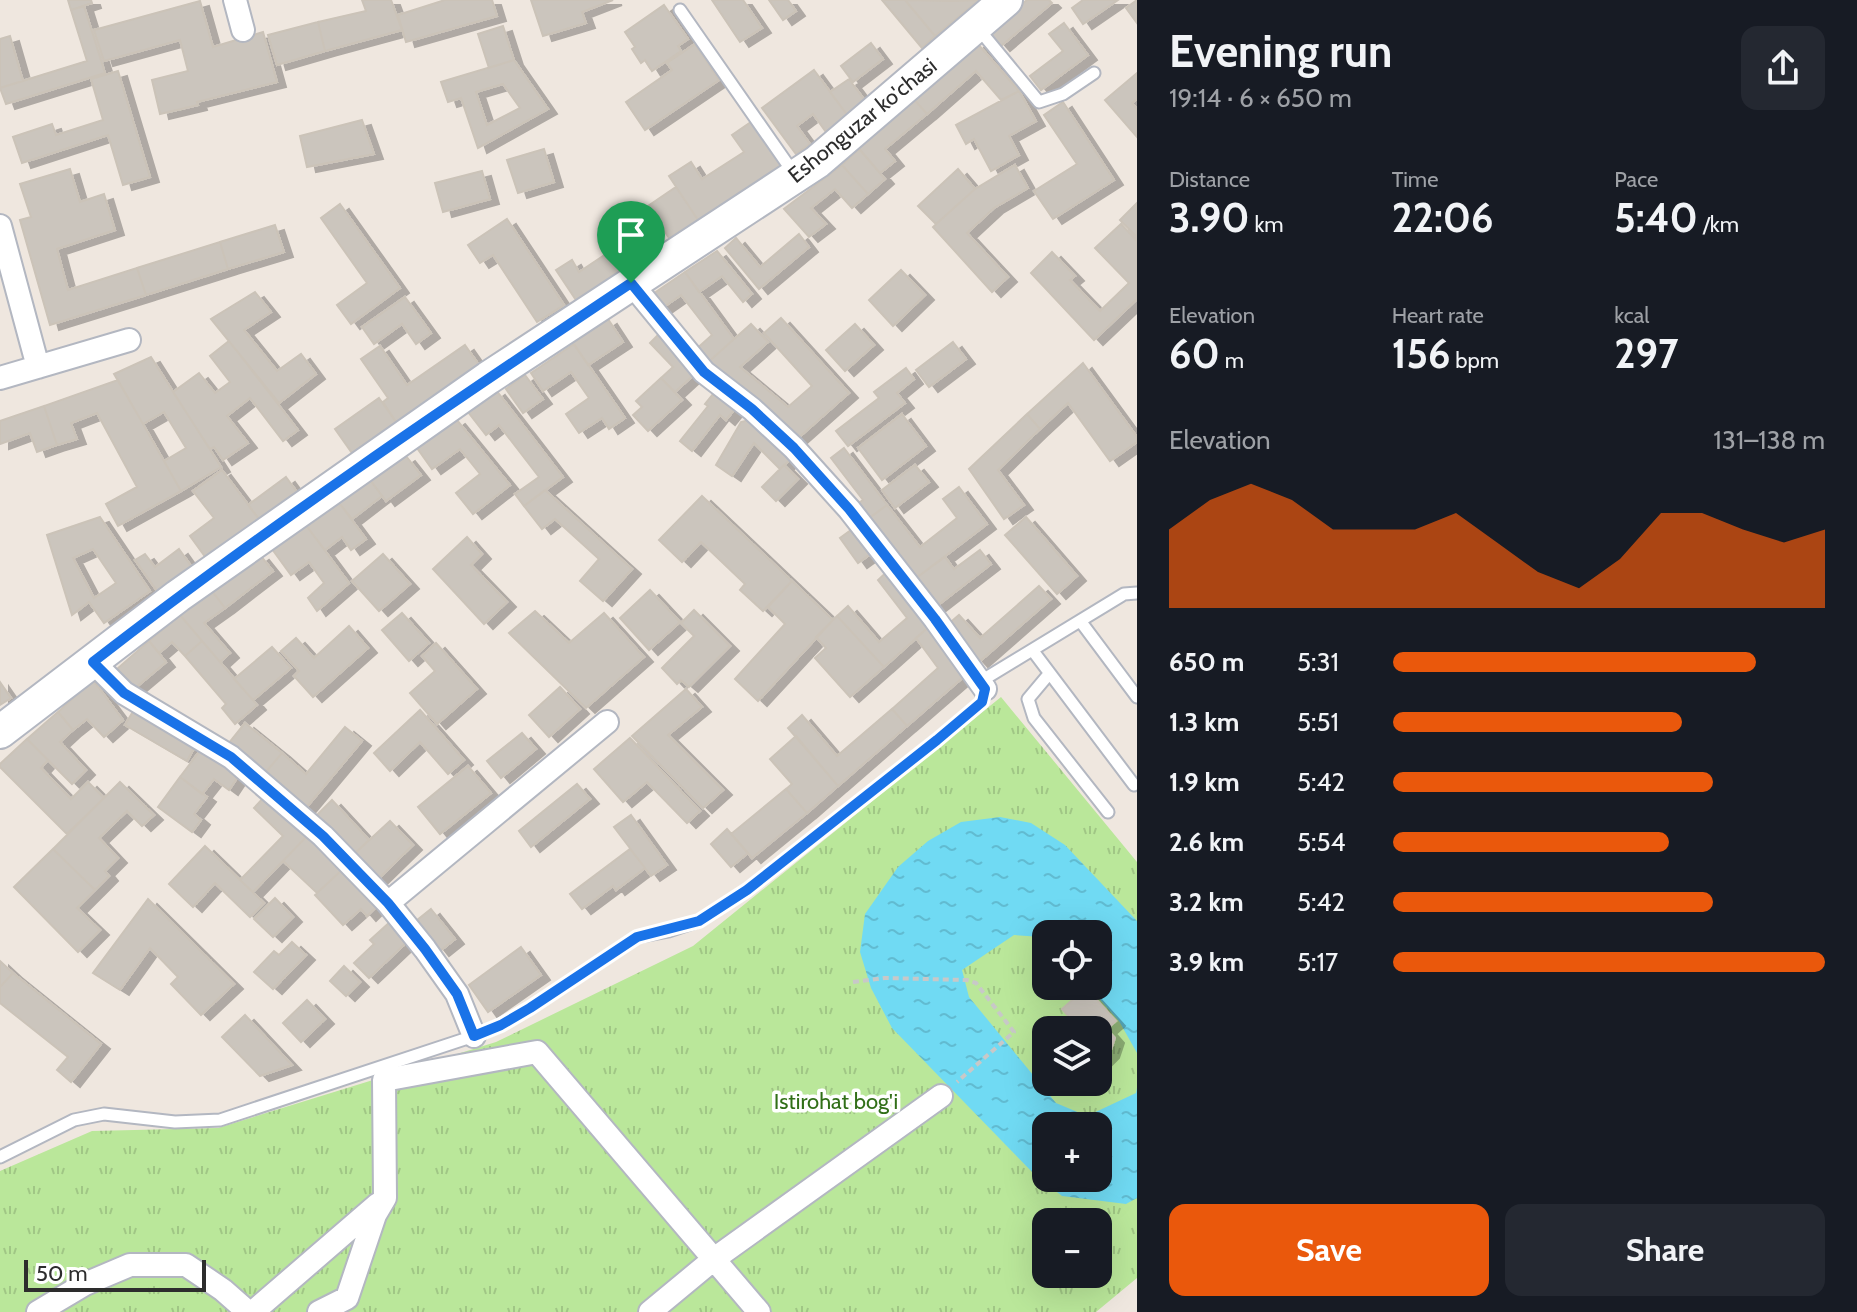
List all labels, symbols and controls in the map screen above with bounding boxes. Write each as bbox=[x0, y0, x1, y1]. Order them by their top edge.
text: Evening run bbox=[1169, 25, 1392, 78]
button: share bbox=[1741, 26, 1825, 110]
street label: Eshonguzar ko'chasi bbox=[783, 52, 942, 189]
text: 19:14 · 6 × 650 m bbox=[1169, 82, 1352, 114]
text: Distance bbox=[1169, 166, 1250, 193]
text: Time bbox=[1392, 166, 1438, 193]
text: Pace bbox=[1614, 166, 1658, 193]
text: 3.90 bbox=[1169, 193, 1250, 242]
text: 22:06 bbox=[1392, 193, 1494, 242]
text: 5:40 bbox=[1614, 193, 1698, 242]
pin bbox=[597, 201, 665, 283]
text: km bbox=[1250, 211, 1284, 238]
text: /km bbox=[1698, 211, 1739, 238]
icon: arrive bbox=[609, 213, 653, 257]
text: Elevation bbox=[1169, 302, 1255, 329]
text: Heart rate bbox=[1392, 302, 1484, 329]
text: kcal bbox=[1614, 302, 1649, 329]
text: 60 bbox=[1169, 329, 1220, 378]
text: 156 bbox=[1392, 329, 1450, 378]
text: 297 bbox=[1614, 329, 1678, 378]
text: m bbox=[1220, 347, 1244, 374]
text: bpm bbox=[1450, 347, 1499, 374]
text: Elevation bbox=[1169, 424, 1271, 456]
text: 131–138 m bbox=[1713, 424, 1825, 456]
text: 650 m bbox=[1169, 646, 1244, 678]
text: 5:31 bbox=[1297, 646, 1339, 678]
text: 1.3 km bbox=[1169, 706, 1239, 738]
text: 5:51 bbox=[1297, 706, 1339, 738]
text: 1.9 km bbox=[1169, 766, 1240, 798]
text: 5:42 bbox=[1297, 766, 1345, 798]
text: 2.6 km bbox=[1169, 826, 1244, 858]
text: 5:54 bbox=[1297, 826, 1346, 858]
text: 3.2 km bbox=[1169, 886, 1244, 918]
text: 5:42 bbox=[1297, 886, 1345, 918]
map controls bbox=[1032, 920, 1112, 1288]
button: locate bbox=[1032, 920, 1112, 1000]
text: 3.9 km bbox=[1169, 946, 1244, 978]
text: 5:17 bbox=[1297, 946, 1338, 978]
button: layers bbox=[1032, 1016, 1112, 1096]
park label: Istirohat bog'i bbox=[774, 1088, 898, 1115]
button: + bbox=[1032, 1112, 1112, 1192]
button: Save bbox=[1169, 1204, 1489, 1296]
button: Share bbox=[1505, 1204, 1825, 1296]
button: − bbox=[1032, 1208, 1112, 1288]
scale bar bbox=[24, 1256, 206, 1292]
text: 50 m bbox=[36, 1260, 88, 1287]

